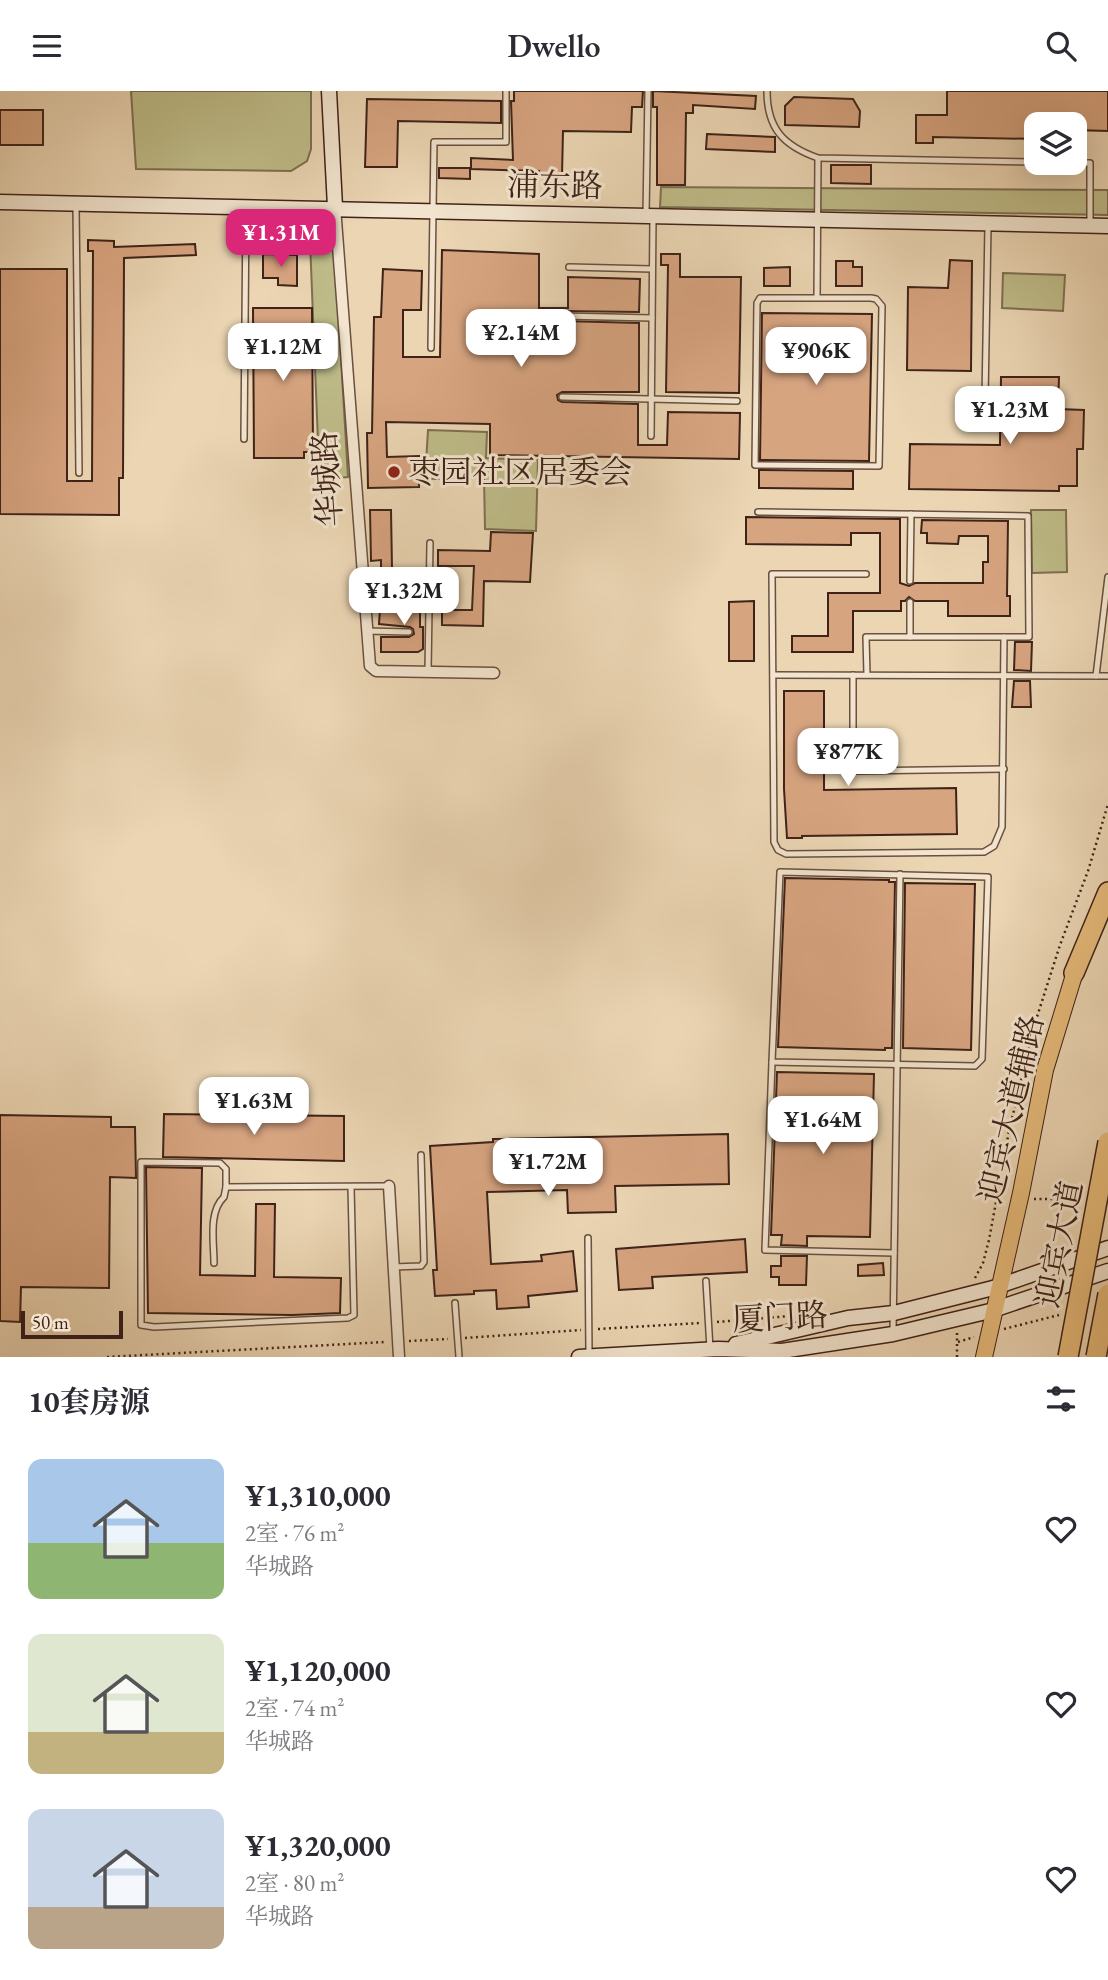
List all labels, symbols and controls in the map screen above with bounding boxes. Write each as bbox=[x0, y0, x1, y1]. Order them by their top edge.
text: Dwello bbox=[507, 25, 601, 67]
icon: menu bbox=[28, 27, 66, 65]
icon: search bbox=[1042, 27, 1080, 65]
map controls bbox=[1024, 112, 1087, 175]
button: layers bbox=[1024, 112, 1087, 175]
street label: 浦东路 bbox=[507, 163, 603, 207]
pin: ¥1.31M bbox=[224, 209, 338, 269]
text: ¥1.31M bbox=[242, 217, 320, 247]
pin: ¥2.14M bbox=[464, 309, 578, 369]
text: ¥2.14M bbox=[482, 317, 560, 347]
pin: ¥1.12M bbox=[226, 323, 340, 383]
pin: ¥906K bbox=[767, 327, 865, 387]
text: ¥1.12M bbox=[244, 331, 322, 361]
text: ¥906K bbox=[781, 335, 851, 365]
pin: ¥1.23M bbox=[953, 387, 1067, 446]
text: ¥1.23M bbox=[971, 394, 1049, 424]
street label: 华城路 bbox=[303, 430, 351, 528]
place label: 枣园社区居委会 bbox=[408, 451, 632, 493]
marker: 枣园社区居委会 bbox=[386, 464, 402, 480]
pin: ¥1.32M bbox=[347, 567, 461, 627]
text: ¥1.32M bbox=[365, 575, 443, 605]
pin: ¥877K bbox=[799, 729, 897, 788]
text: ¥877K bbox=[813, 736, 883, 766]
street label: 迎宾大道辅路 bbox=[969, 1011, 1053, 1207]
pin: ¥1.63M bbox=[197, 1077, 311, 1137]
text: ¥1.63M bbox=[215, 1085, 293, 1115]
pin: ¥1.64M bbox=[766, 1097, 880, 1156]
text: ¥1.64M bbox=[784, 1104, 862, 1134]
pin: ¥1.72M bbox=[491, 1139, 605, 1198]
text: ¥1.72M bbox=[509, 1146, 587, 1176]
street label: 迎宾大道 bbox=[1026, 1177, 1092, 1311]
street label: 厦门路 bbox=[731, 1294, 829, 1340]
scale bar bbox=[21, 1308, 122, 1340]
text: 50 m bbox=[32, 1310, 69, 1335]
icon: filters bbox=[1042, 1380, 1080, 1418]
text: 10套房源 bbox=[28, 1382, 150, 1421]
text: ¥1,310,000 bbox=[245, 1476, 391, 1515]
icon: home bbox=[84, 1487, 168, 1571]
icon: heart bbox=[1042, 1510, 1080, 1548]
text: 2室 · 76 m² bbox=[245, 1518, 344, 1548]
text: 华城路 bbox=[245, 1551, 314, 1581]
text: ¥1,120,000 bbox=[245, 1651, 391, 1690]
icon: home bbox=[84, 1662, 168, 1746]
icon: heart bbox=[1042, 1685, 1080, 1723]
text: 2室 · 74 m² bbox=[245, 1693, 344, 1723]
text: 华城路 bbox=[245, 1726, 314, 1756]
text: ¥1,320,000 bbox=[245, 1826, 391, 1865]
icon: home bbox=[84, 1837, 168, 1921]
icon: heart bbox=[1042, 1860, 1080, 1898]
text: 2室 · 80 m² bbox=[245, 1868, 344, 1898]
text: 华城路 bbox=[245, 1901, 314, 1931]

